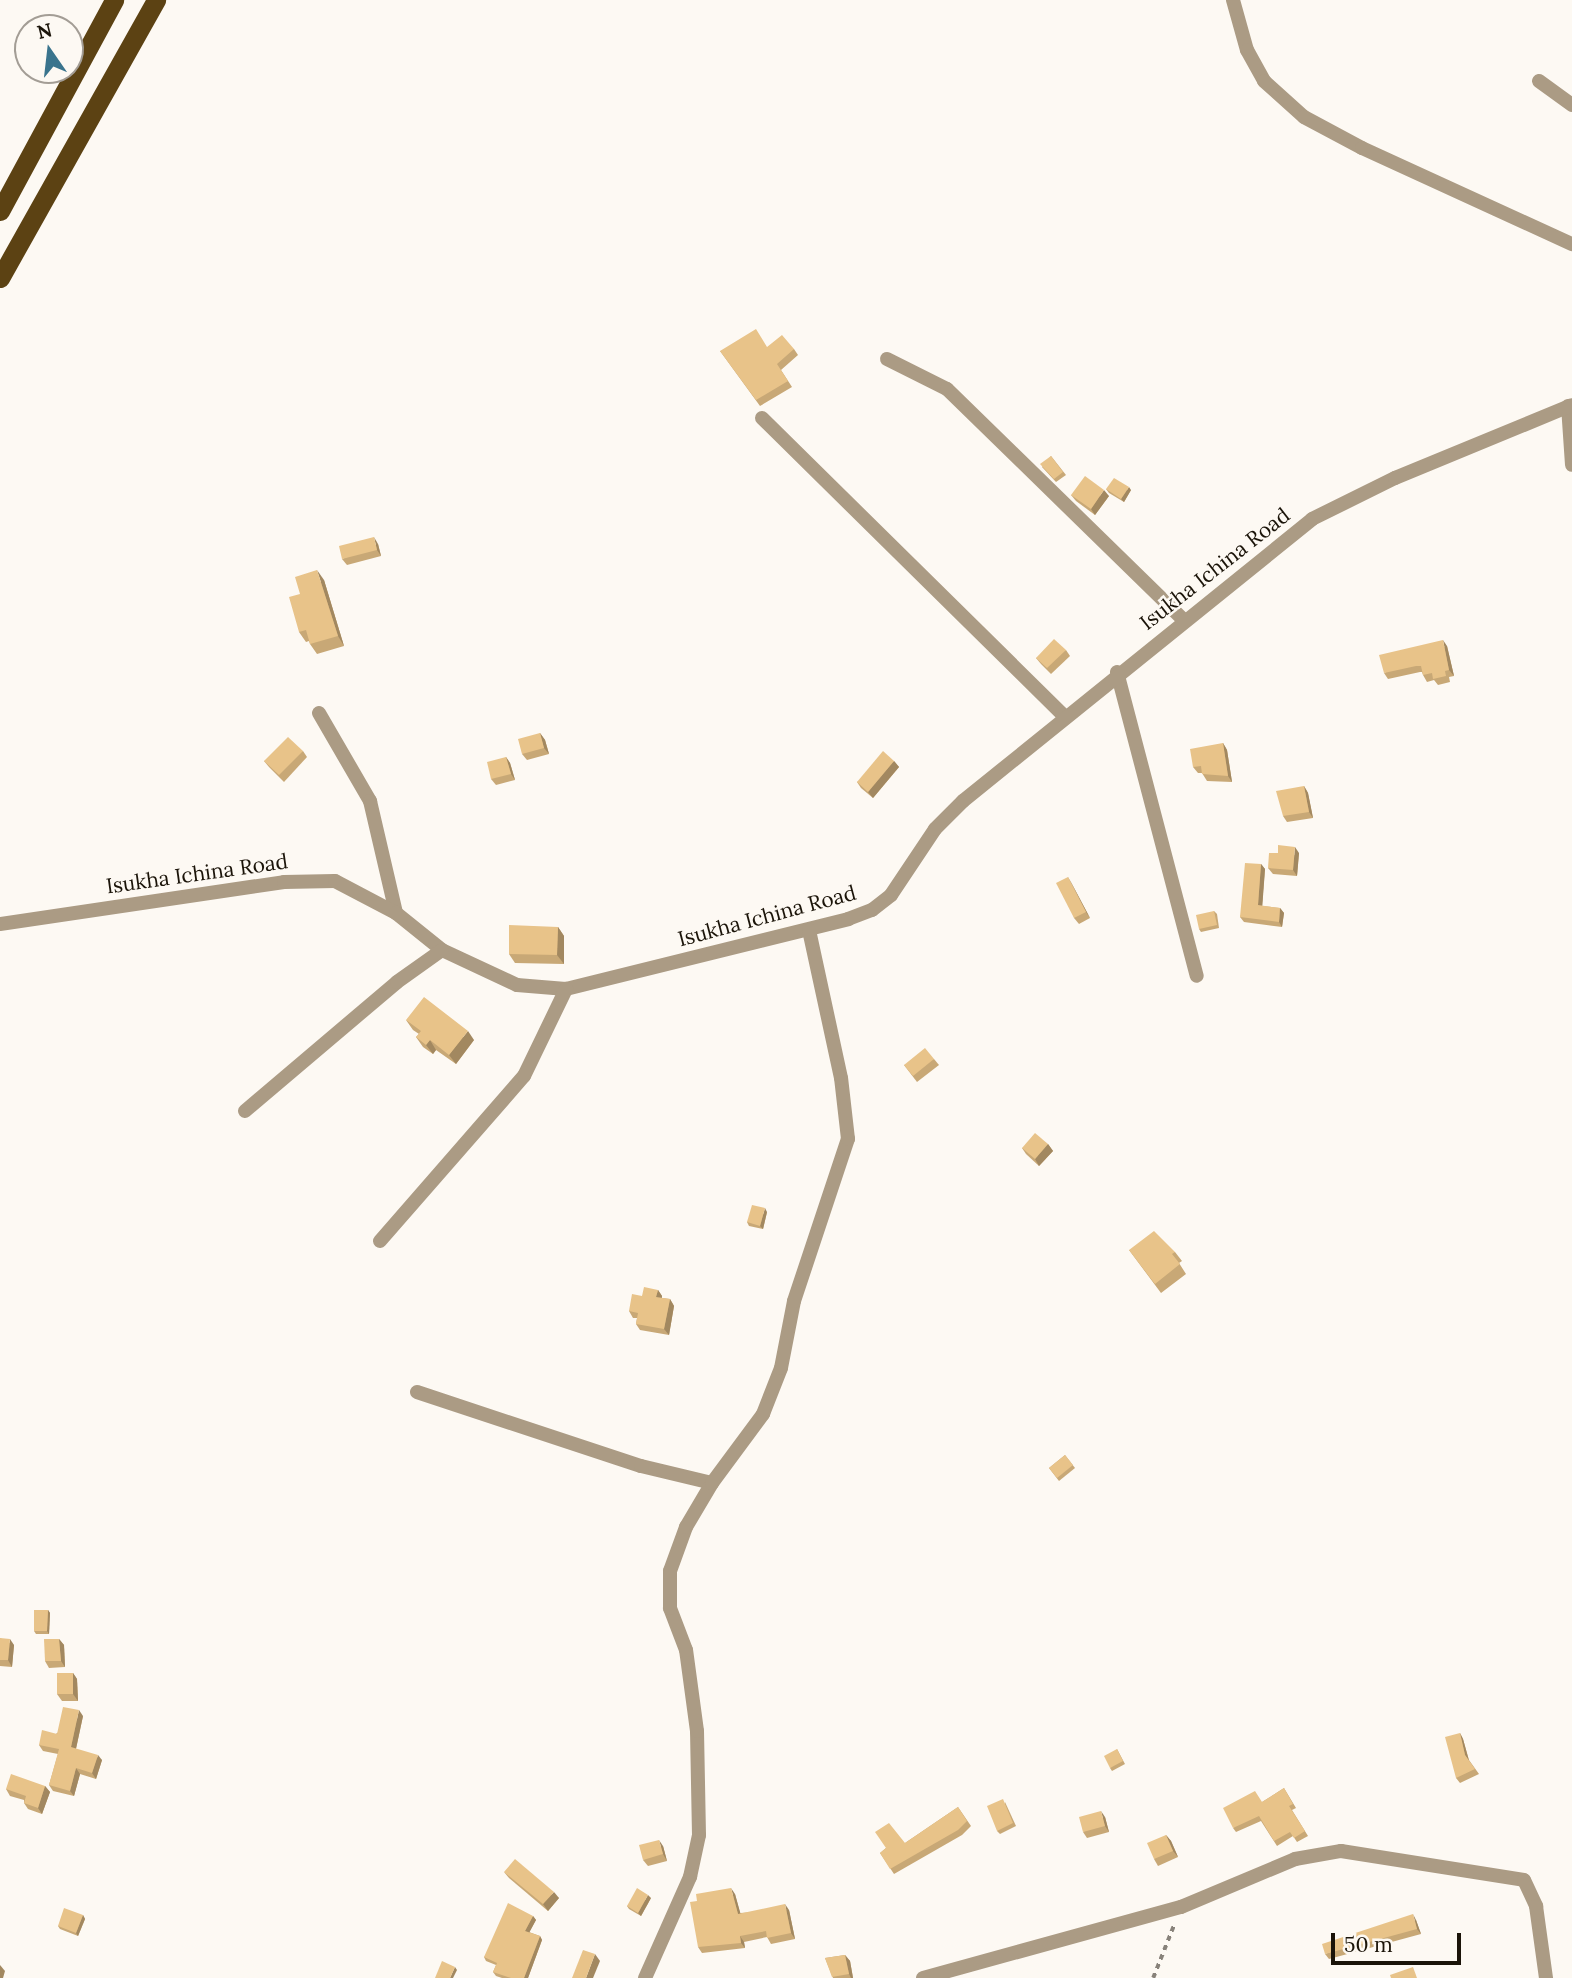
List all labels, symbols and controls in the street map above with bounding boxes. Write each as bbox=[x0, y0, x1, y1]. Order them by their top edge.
north arrow bbox=[14, 14, 84, 84]
text: N bbox=[34, 17, 54, 44]
street label: Isukha Ichina Road bbox=[1135, 503, 1295, 635]
street label: Isukha Ichina Road bbox=[104, 849, 290, 899]
street label: Isukha Ichina Road bbox=[675, 880, 859, 952]
scale bar bbox=[1334, 1918, 1464, 1962]
text: 50 m bbox=[1344, 1931, 1393, 1958]

